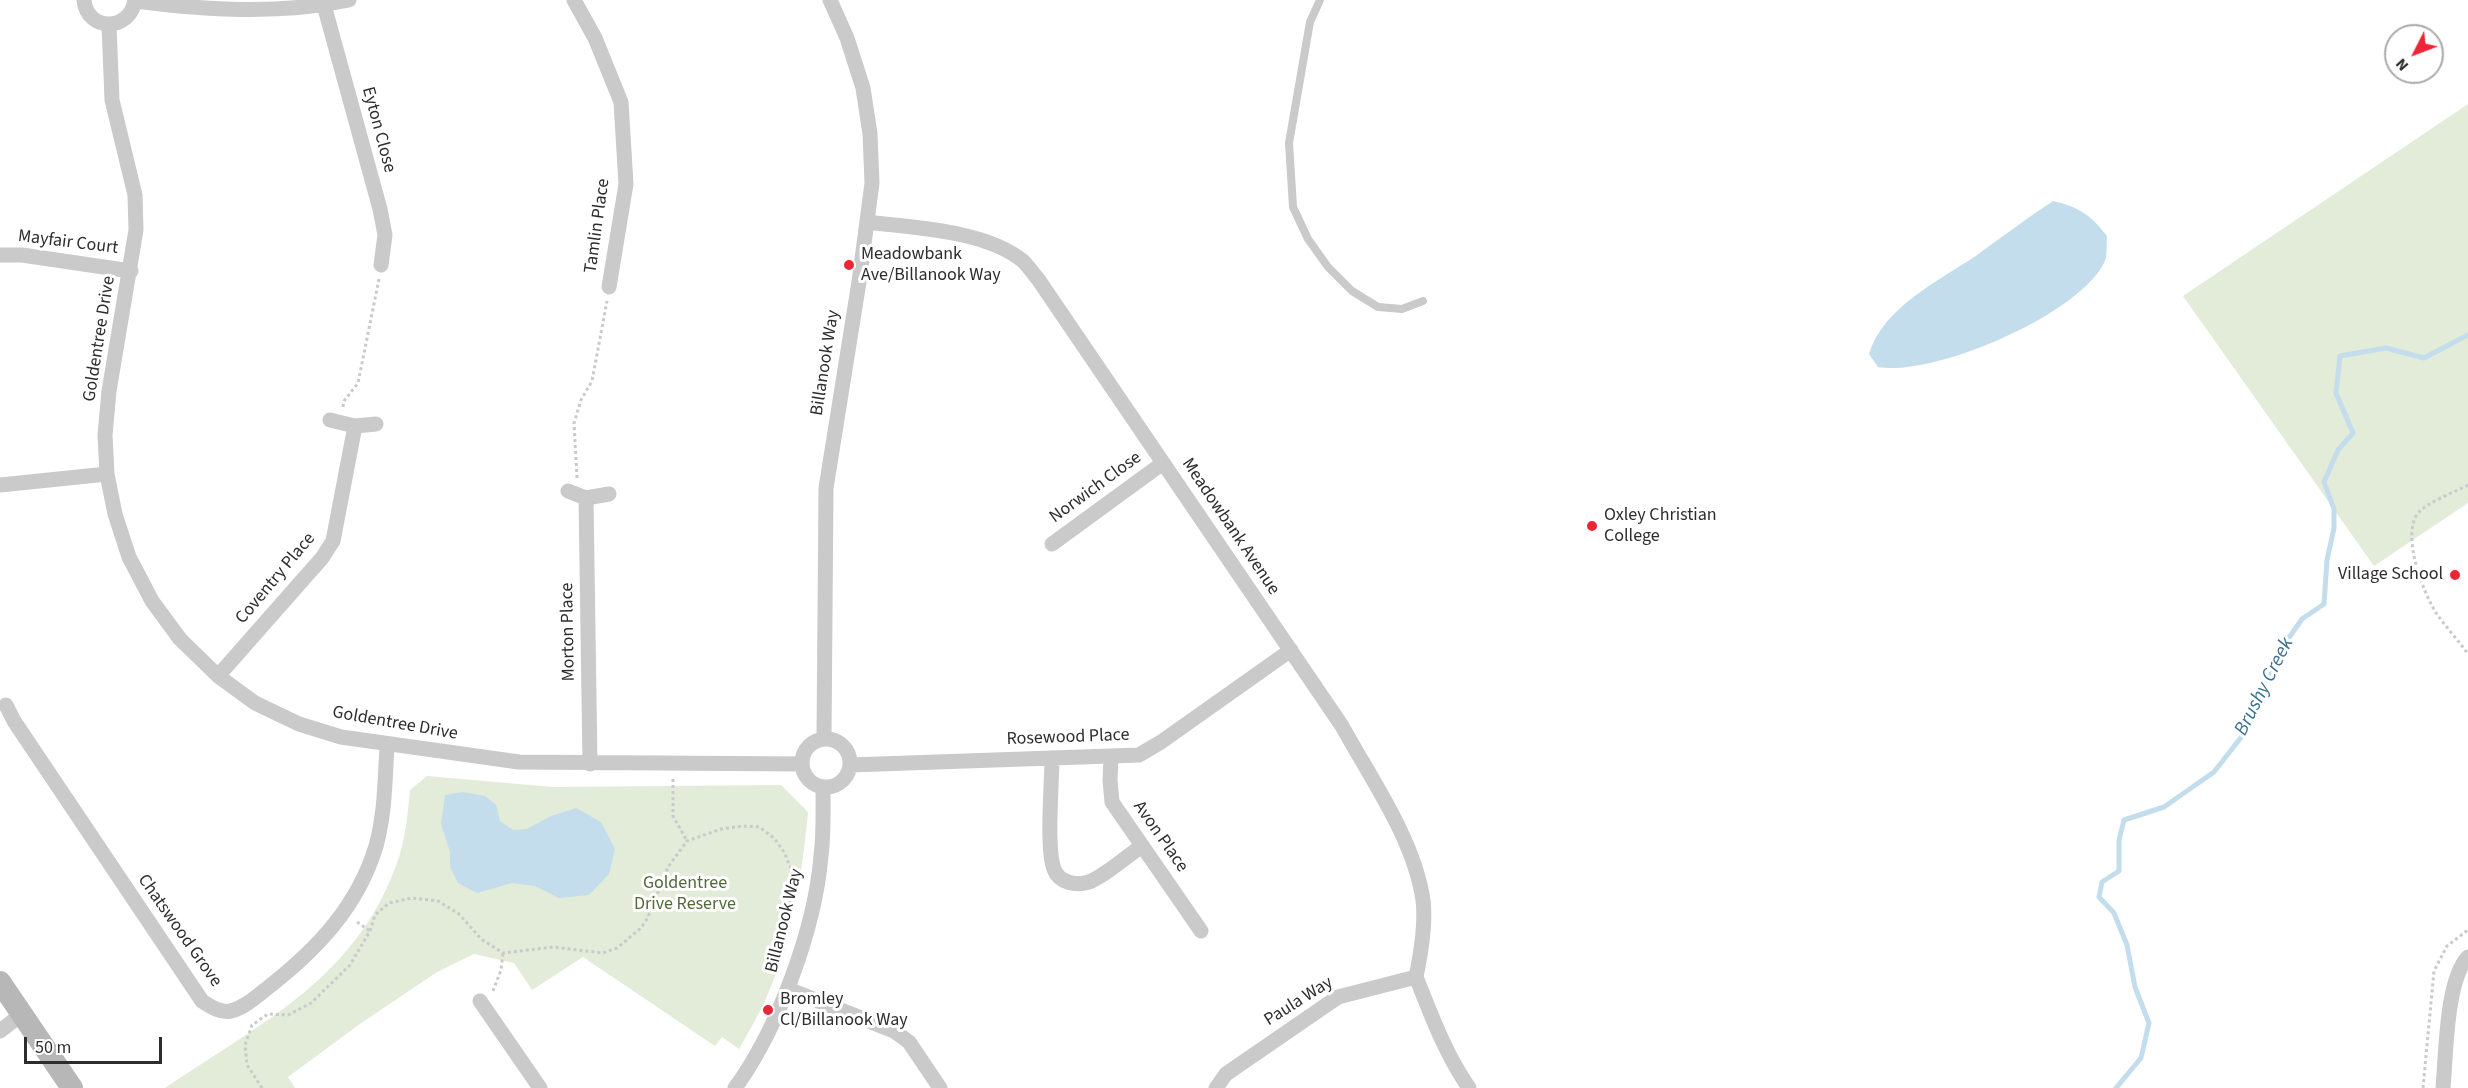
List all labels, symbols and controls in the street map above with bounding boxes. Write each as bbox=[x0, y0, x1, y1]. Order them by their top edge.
north arrow bbox=[2384, 24, 2444, 84]
text: N bbox=[2390, 53, 2414, 76]
street label: Eyton Close bbox=[356, 85, 400, 175]
street label: Tamlin Place bbox=[581, 177, 615, 275]
street label: Mayfair Court bbox=[17, 226, 119, 260]
place label: Meadowbank Ave/Billanook Way bbox=[861, 244, 1001, 286]
marker: Meadowbank Ave/Billanook Way bbox=[842, 258, 856, 272]
street label: Goldentree Drive bbox=[79, 275, 121, 403]
street label: Billanook Way bbox=[807, 309, 845, 417]
street label: Norwich Close bbox=[1046, 448, 1146, 528]
street label: Meadowbank Avenue bbox=[1176, 455, 1284, 599]
place label: Oxley Christian College bbox=[1604, 505, 1717, 548]
marker: Oxley Christian College bbox=[1585, 519, 1599, 533]
street label: Coventry Place bbox=[232, 529, 320, 629]
place label: Village School bbox=[2338, 564, 2443, 586]
marker: Village School bbox=[2448, 568, 2462, 582]
street label: Morton Place bbox=[557, 582, 581, 682]
water label: Brushy Creek bbox=[2230, 634, 2300, 740]
street label: Goldentree Drive bbox=[331, 702, 459, 746]
street label: Rosewood Place bbox=[1006, 725, 1130, 751]
street label: Avon Place bbox=[1128, 797, 1192, 877]
street label: Billanook Way bbox=[762, 867, 808, 975]
street label: Chatswood Grove bbox=[132, 871, 226, 991]
park label: Goldentree Drive Reserve bbox=[634, 873, 736, 916]
street label: Paula Way bbox=[1261, 972, 1337, 1032]
place label: Bromley Cl/Billanook Way bbox=[780, 989, 908, 1032]
marker: Bromley Cl/Billanook Way bbox=[761, 1003, 775, 1017]
scale bar bbox=[27, 1025, 165, 1063]
text: 50 m bbox=[35, 1035, 71, 1060]

